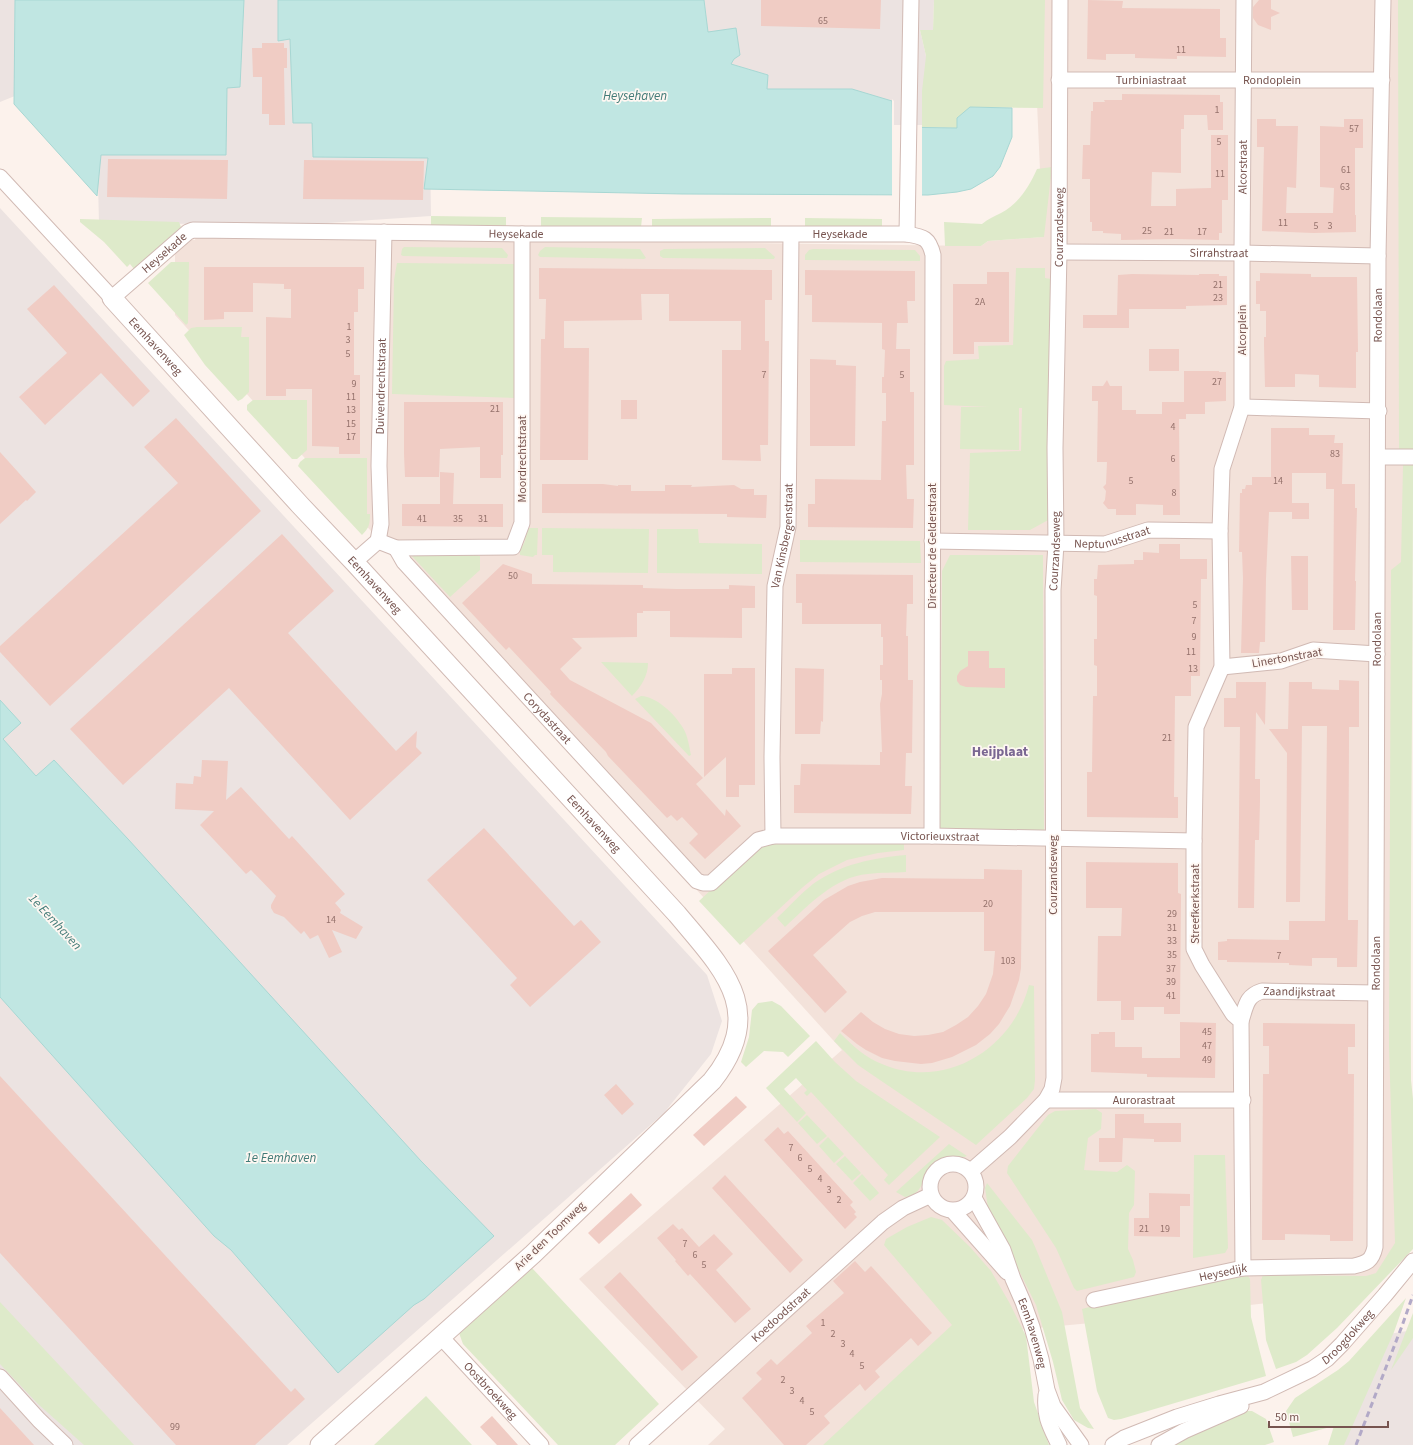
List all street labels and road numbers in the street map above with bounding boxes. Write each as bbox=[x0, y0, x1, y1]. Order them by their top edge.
street label: Turbiniastraat bbox=[1116, 72, 1186, 89]
street label: Rondoplein bbox=[1243, 72, 1301, 89]
street label: Alcorstraat bbox=[1234, 140, 1251, 194]
street label: Courzandseweg bbox=[1050, 187, 1068, 267]
street label: Heysekade bbox=[488, 225, 544, 243]
street label: Heysekade bbox=[813, 226, 868, 243]
street label: Heysekade bbox=[138, 228, 191, 277]
street label: Sirrahstraat bbox=[1190, 244, 1249, 262]
street label: Rondolaan bbox=[1369, 288, 1386, 343]
street label: Alcorplein bbox=[1234, 305, 1251, 355]
street label: Eemhavenweg bbox=[125, 313, 187, 379]
street label: Duivendrechtstraat bbox=[371, 338, 390, 435]
street label: Moordrechtstraat bbox=[514, 415, 531, 503]
street label: Van Kinsbergenstraat bbox=[766, 483, 797, 590]
street label: Directeur de Gelderstraat bbox=[924, 483, 941, 609]
street label: Courzandseweg bbox=[1044, 511, 1065, 591]
street label: Neptunusstraat bbox=[1074, 521, 1152, 552]
street label: Eemhavenweg bbox=[344, 552, 406, 617]
street label: Rondolaan bbox=[1368, 612, 1385, 667]
street label: Linertonstraat bbox=[1250, 643, 1324, 673]
street label: Corydastraat bbox=[519, 688, 576, 748]
street label: Eemhavenweg bbox=[563, 791, 625, 856]
street label: Victorieuxstraat bbox=[901, 828, 980, 845]
street label: Courzandseweg bbox=[1045, 835, 1062, 915]
street label: Streefkerkstraat bbox=[1187, 864, 1204, 944]
street label: Rondolaan bbox=[1367, 936, 1384, 991]
street label: Zaandijkstraat bbox=[1263, 983, 1336, 1001]
street label: Aurorastraat bbox=[1113, 1092, 1175, 1109]
street label: Arie den Toomweg bbox=[511, 1198, 589, 1274]
street label: Heysedijk bbox=[1197, 1259, 1247, 1286]
street label: Koedoodstraat bbox=[747, 1283, 814, 1346]
street label: Eemhavenweg bbox=[1014, 1295, 1051, 1370]
street label: Droogdokweg bbox=[1318, 1305, 1377, 1369]
street label: Oostbroekweg bbox=[460, 1358, 522, 1423]

